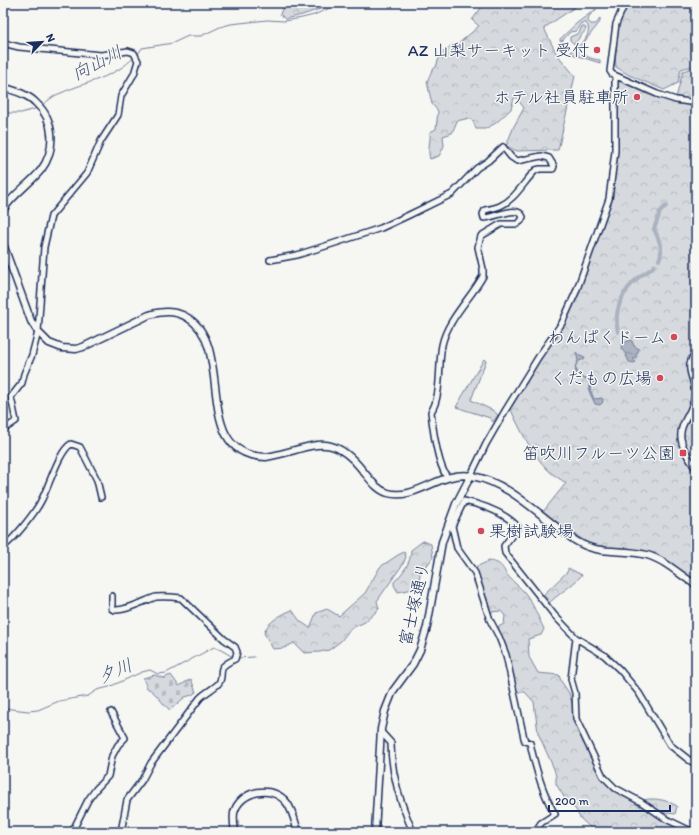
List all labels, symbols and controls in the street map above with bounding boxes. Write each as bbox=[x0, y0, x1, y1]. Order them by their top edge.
north arrow bbox=[22, 22, 62, 62]
text: N bbox=[43, 32, 58, 44]
place label: AZ 山梨サーキット 受付 bbox=[408, 40, 589, 60]
water label: 向山川 bbox=[68, 41, 126, 85]
marker: AZ 山梨サーキット 受付 bbox=[592, 45, 602, 55]
place label: ホテル社員駐車所 bbox=[494, 87, 629, 107]
marker: ホテル社員駐車所 bbox=[632, 92, 642, 102]
place label: わんぱくドーム bbox=[548, 327, 666, 347]
marker: わんぱくドーム bbox=[669, 332, 679, 342]
place label: くだもの広場 bbox=[550, 368, 652, 388]
marker: くだもの広場 bbox=[655, 373, 665, 383]
place label: 笛吹川フルーツ公園 bbox=[522, 443, 675, 463]
marker: 笛吹川フルーツ公園 bbox=[678, 448, 688, 458]
place label: 果樹試験場 bbox=[489, 521, 574, 541]
marker: 果樹試験場 bbox=[476, 526, 486, 536]
street label: 富士塚通り bbox=[395, 560, 433, 648]
water label: 夕川 bbox=[94, 654, 136, 688]
scale bar bbox=[549, 787, 670, 813]
text: 200 m bbox=[555, 794, 589, 808]

